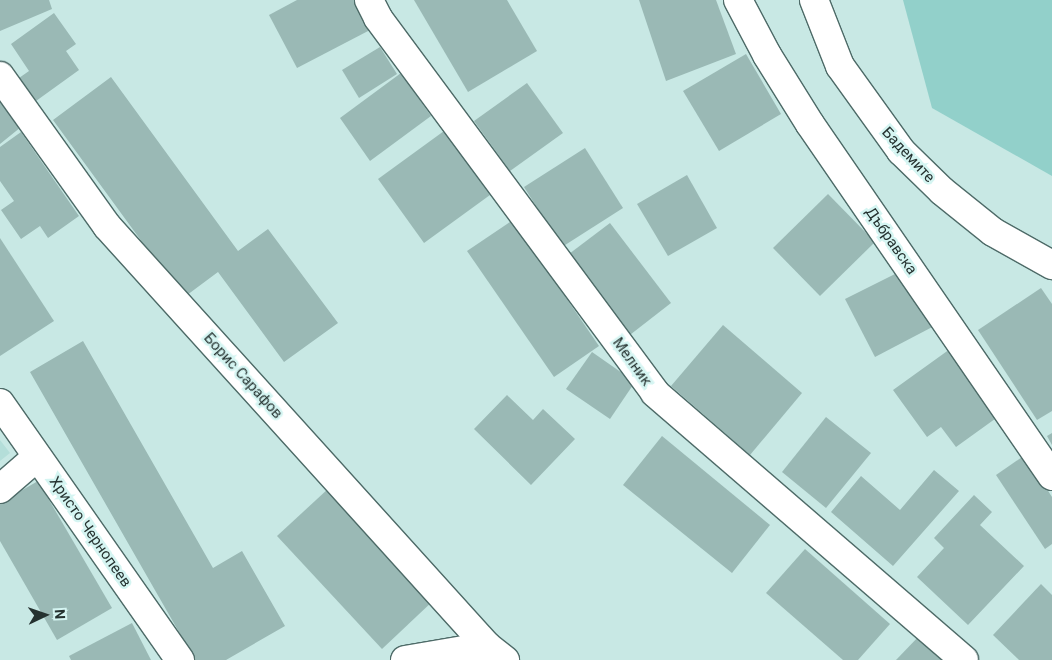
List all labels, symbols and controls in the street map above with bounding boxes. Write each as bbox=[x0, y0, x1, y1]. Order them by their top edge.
street label: Бадемите bbox=[878, 124, 938, 186]
street label: Дъбравска bbox=[861, 204, 921, 278]
street label: Борис Сарафов bbox=[200, 329, 286, 423]
street label: Мелник bbox=[609, 334, 655, 390]
street label: Христо Чернопеев bbox=[45, 473, 135, 591]
north arrow bbox=[20, 590, 70, 640]
text: N bbox=[52, 609, 68, 620]

